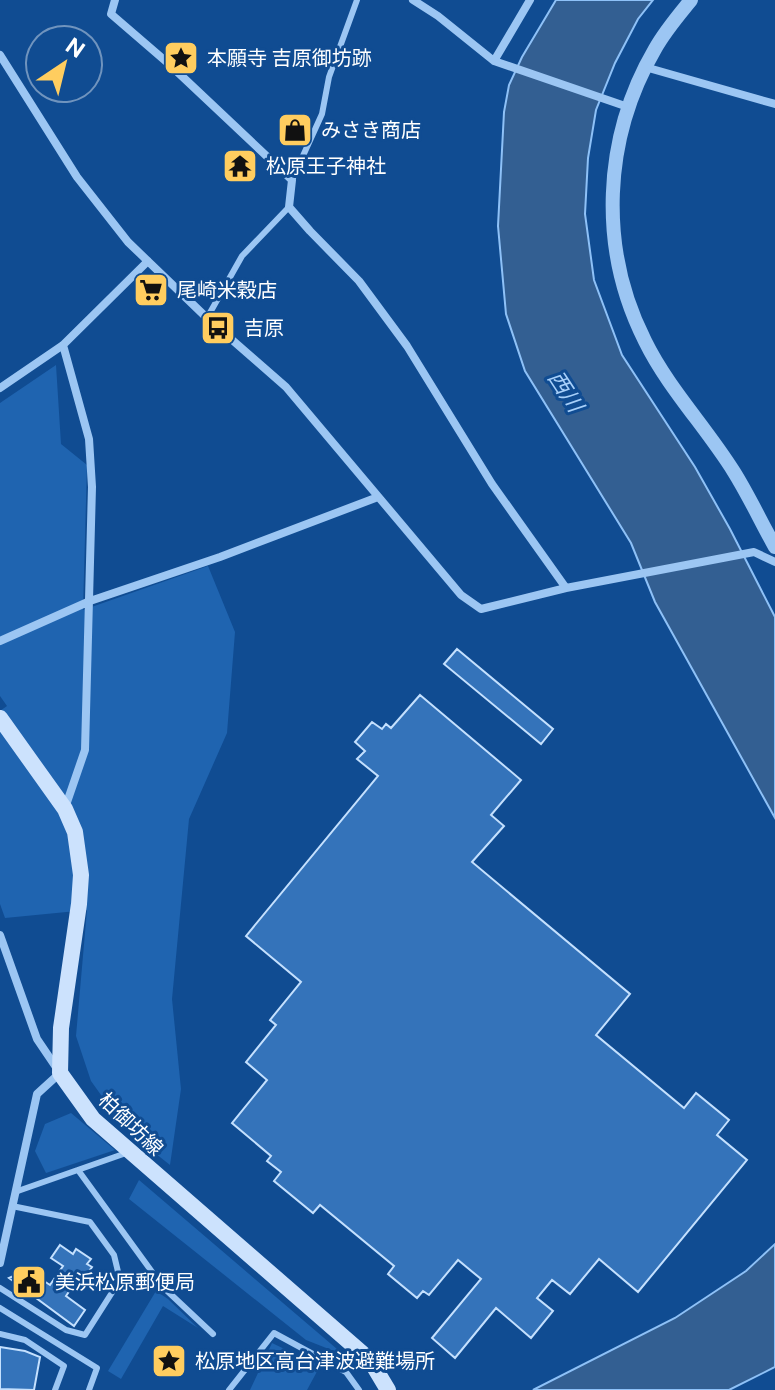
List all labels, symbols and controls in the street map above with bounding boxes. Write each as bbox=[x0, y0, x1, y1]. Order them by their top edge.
north arrow bbox=[24, 24, 104, 104]
text: N bbox=[61, 32, 90, 63]
place icon: 本願寺 吉原御坊跡 bbox=[162, 39, 200, 77]
place label: 本願寺 吉原御坊跡 bbox=[207, 46, 372, 70]
shop icon: みさき商店 bbox=[276, 111, 314, 149]
place label: みさき商店 bbox=[321, 118, 421, 142]
temple icon: 松原王子神社 bbox=[221, 147, 259, 185]
place label: 松原王子神社 bbox=[266, 154, 386, 178]
supermarket icon: 尾崎米穀店 bbox=[132, 271, 170, 309]
place label: 尾崎米穀店 bbox=[177, 278, 277, 302]
bus stop icon: 吉原 bbox=[199, 309, 237, 347]
place label: 吉原 bbox=[244, 316, 284, 340]
water label: 西川 bbox=[543, 365, 590, 418]
street label: 柏御坊線 bbox=[94, 1088, 168, 1160]
public building icon: 美浜松原郵便局 bbox=[10, 1263, 48, 1301]
place label: 美浜松原郵便局 bbox=[55, 1270, 195, 1294]
place icon: 松原地区高台津波避難場所 bbox=[150, 1342, 188, 1380]
place label: 松原地区高台津波避難場所 bbox=[195, 1349, 435, 1373]

